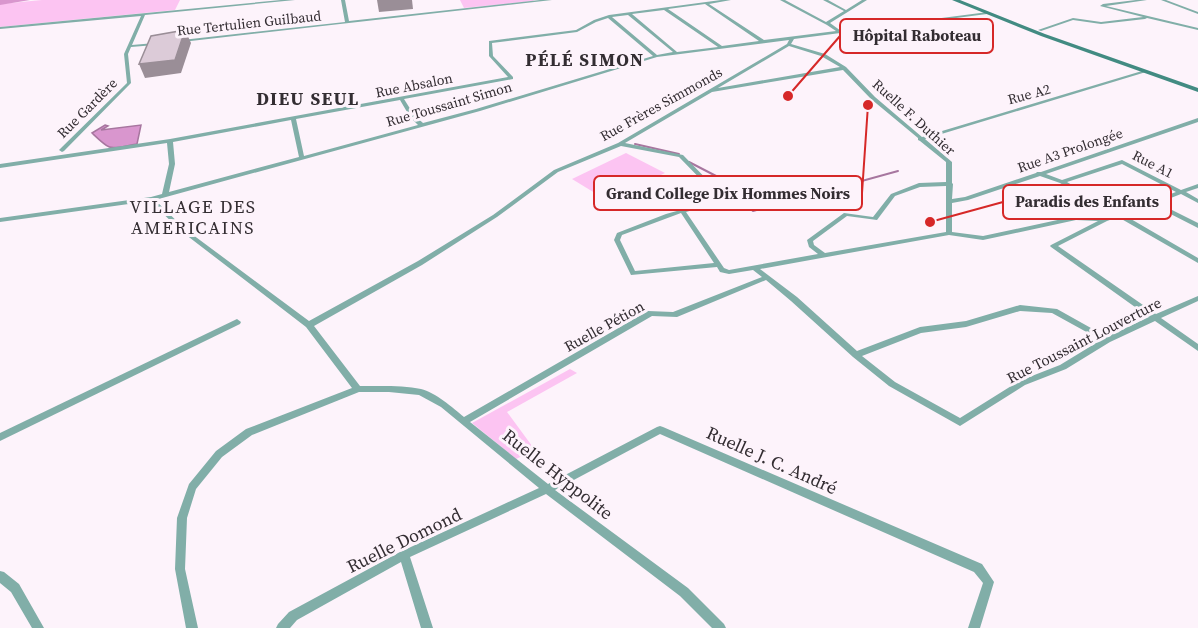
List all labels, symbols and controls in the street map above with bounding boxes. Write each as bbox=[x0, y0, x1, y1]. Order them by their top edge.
street label: Rue Tertulien Guilbaud bbox=[176, 5, 322, 41]
callout: Hôpital Raboteau bbox=[840, 19, 993, 53]
text: Hôpital Raboteau bbox=[853, 24, 982, 46]
district label: PÉLÉ SIMON bbox=[525, 47, 645, 72]
street label: Rue Frères Simmonds bbox=[596, 62, 726, 146]
street label: Rue Absalon bbox=[374, 68, 455, 102]
street label: Rue Gardère bbox=[52, 73, 122, 143]
street label: Ruelle F. Duthier bbox=[868, 74, 960, 160]
street label: Rue Toussaint Simon bbox=[384, 76, 515, 132]
street label: Rue A2 bbox=[1005, 79, 1053, 109]
district label: DIEU SEUL bbox=[256, 86, 360, 111]
street label: Rue A3 Prolongée bbox=[1015, 123, 1125, 177]
street label: Rue A1 bbox=[1129, 145, 1177, 183]
callout: Grand College Dix Hommes Noirs bbox=[594, 176, 862, 210]
text: Grand College Dix Hommes Noirs bbox=[606, 182, 850, 204]
callout: Paradis des Enfants bbox=[1003, 185, 1171, 219]
text: Paradis des Enfants bbox=[1015, 190, 1159, 212]
district label: VILLAGE DES AMERICAINS bbox=[129, 194, 257, 240]
street label: Rue Toussaint Louverture bbox=[1003, 292, 1165, 388]
street label: Ruelle Pétion bbox=[560, 295, 648, 357]
street label: Ruelle J. C. André bbox=[703, 420, 841, 500]
street label: Ruelle Hyppolite bbox=[497, 423, 619, 525]
street label: Ruelle Domond bbox=[342, 501, 466, 579]

